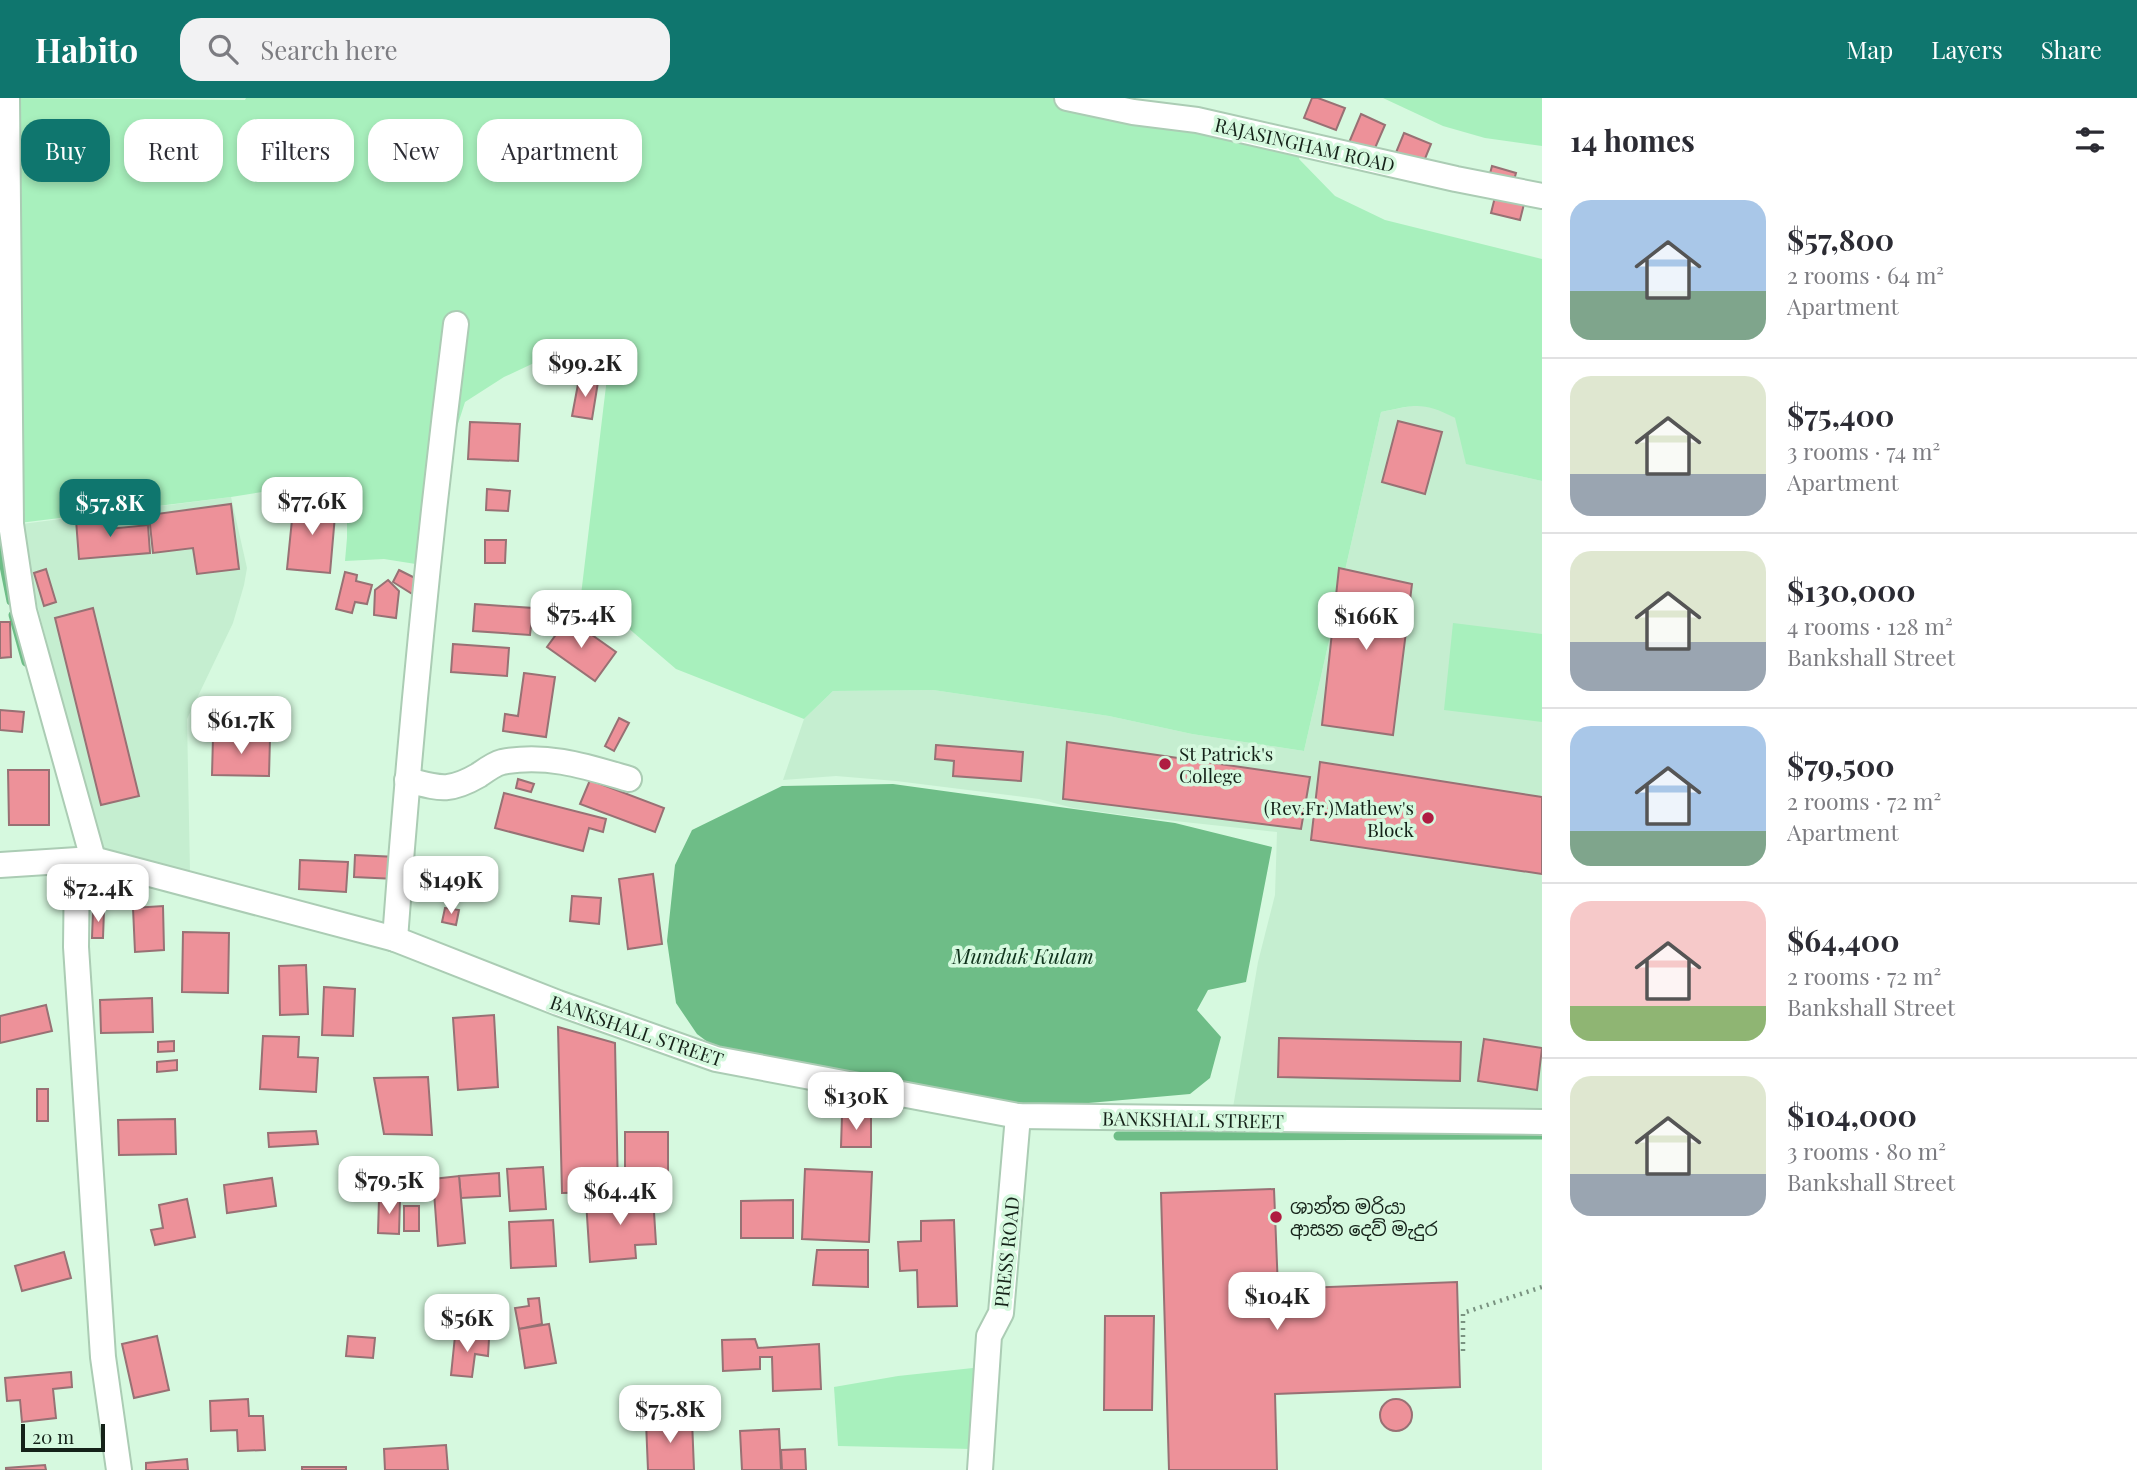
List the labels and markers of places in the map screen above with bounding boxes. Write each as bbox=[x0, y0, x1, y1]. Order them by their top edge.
pin: $99.2K bbox=[528, 340, 642, 399]
pin: $77.6K bbox=[255, 478, 369, 537]
pin: $57.8K bbox=[53, 480, 167, 539]
pin: $75.4K bbox=[524, 590, 638, 650]
pin: $166K bbox=[1317, 592, 1415, 652]
pin: $61.7K bbox=[184, 696, 298, 756]
place label: St Patrick's College bbox=[1179, 740, 1273, 788]
marker: St Patrick's College bbox=[1157, 756, 1173, 772]
place label: (Rev.Fr.)Mathew's Block bbox=[1264, 794, 1415, 842]
marker: (Rev.Fr.)Mathew's Block bbox=[1420, 810, 1436, 826]
pin: $149K bbox=[402, 856, 500, 916]
pin: $72.4K bbox=[41, 864, 155, 924]
pin: $130K bbox=[807, 1072, 905, 1132]
pin: $79.5K bbox=[332, 1156, 446, 1216]
pin: $64.4K bbox=[563, 1168, 677, 1227]
place label: ශාන්ත මරියා ආසන දෙව් මැදුර bbox=[1290, 1193, 1438, 1241]
marker: ශාන්ත මරියා ආසන දෙව් මැදුර bbox=[1268, 1209, 1284, 1225]
pin: $104K bbox=[1228, 1272, 1326, 1332]
pin: $56K bbox=[426, 1294, 508, 1354]
pin: $75.8K bbox=[613, 1386, 727, 1445]

